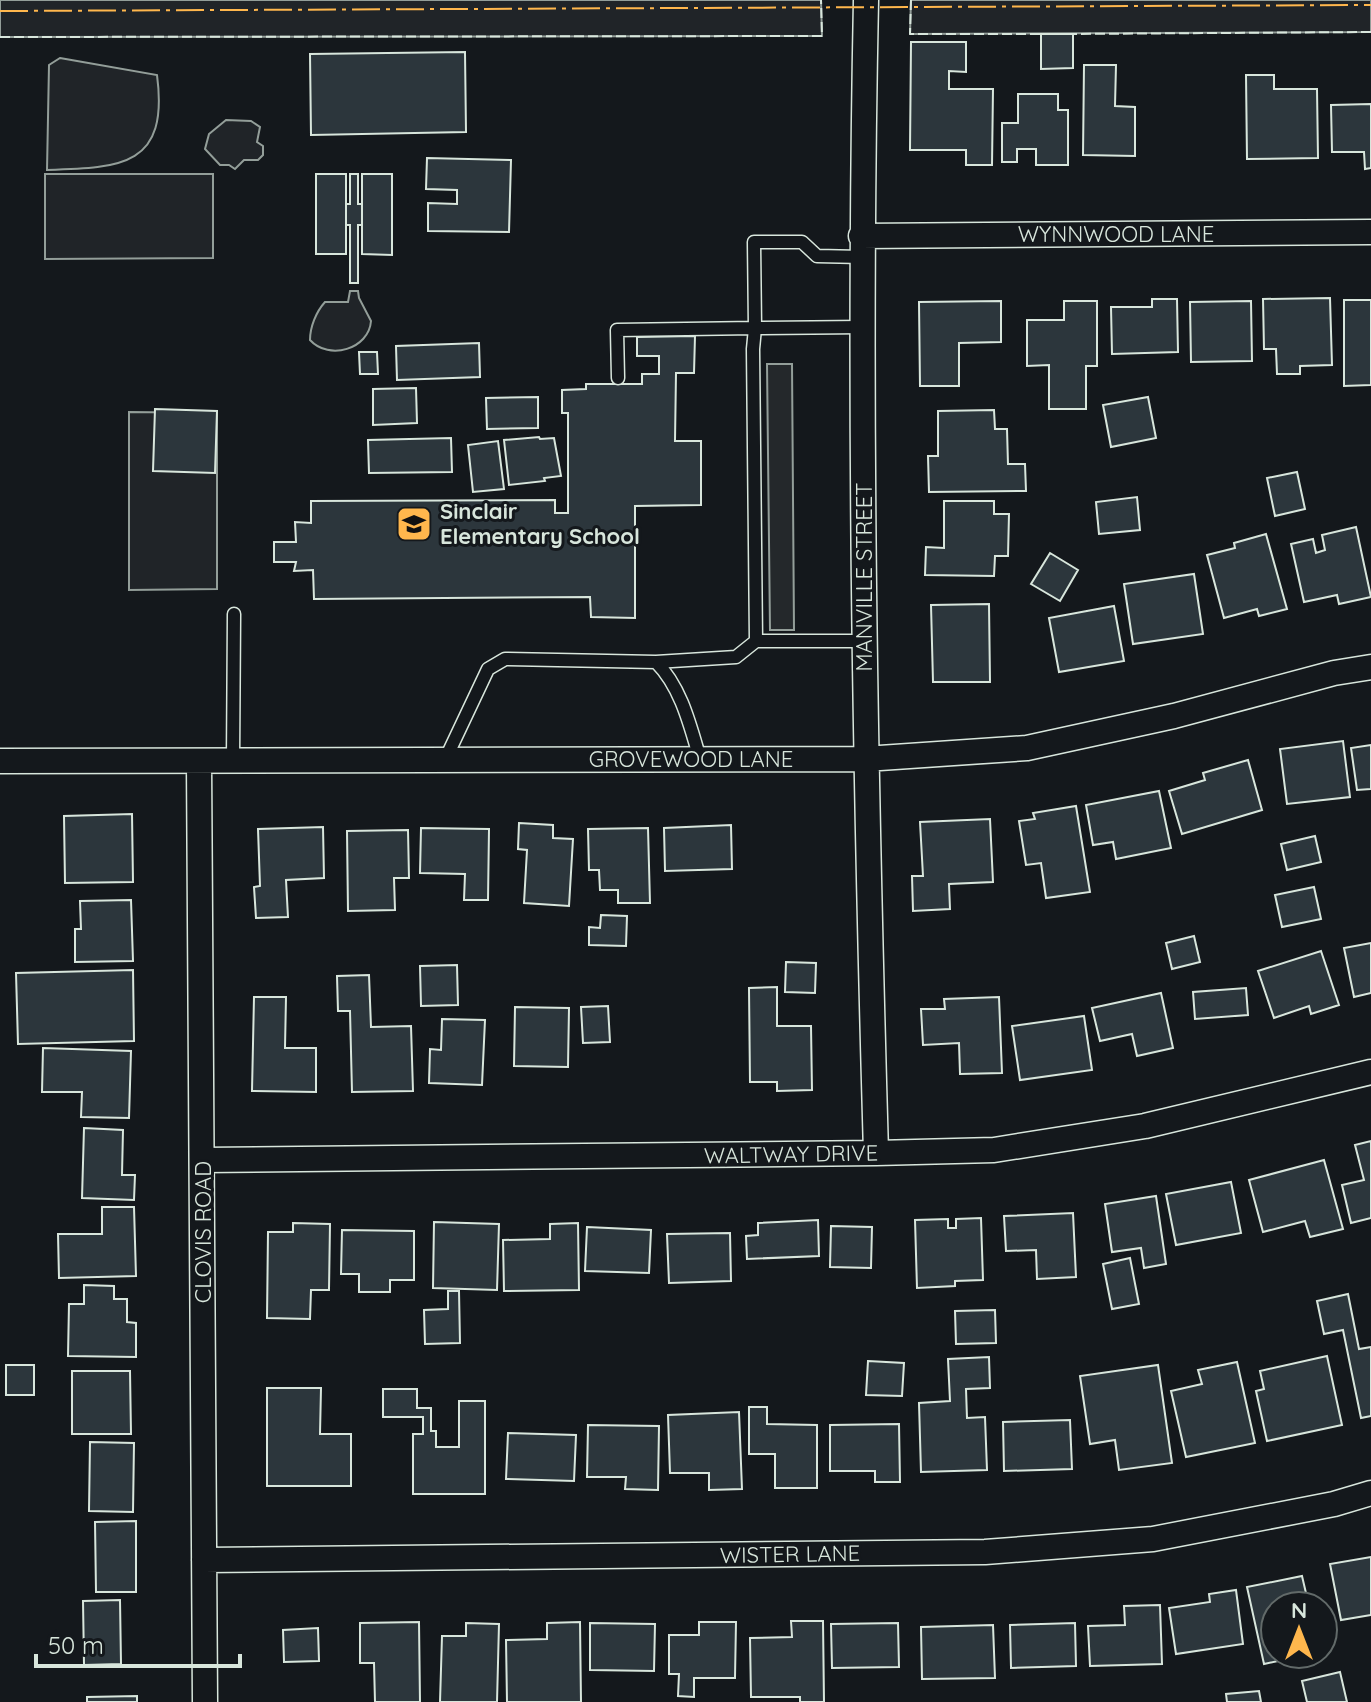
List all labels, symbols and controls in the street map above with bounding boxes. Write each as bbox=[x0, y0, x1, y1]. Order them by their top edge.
street label: WYNNWOOD LANE bbox=[1018, 220, 1214, 248]
street label: MANVILLE STREET bbox=[850, 482, 878, 672]
place label: Sinclair Elementary School bbox=[440, 497, 640, 550]
school or university icon: Sinclair Elementary School bbox=[395, 505, 433, 543]
street label: GROVEWOOD LANE bbox=[589, 745, 793, 773]
street label: WALTWAY DRIVE bbox=[704, 1138, 878, 1170]
street label: CLOVIS ROAD bbox=[189, 1161, 217, 1303]
street label: WISTER LANE bbox=[720, 1539, 860, 1569]
north arrow bbox=[1259, 1590, 1339, 1670]
text: N bbox=[1291, 1596, 1307, 1624]
scale bar bbox=[36, 1618, 240, 1668]
text: 50 m bbox=[48, 1630, 104, 1660]

